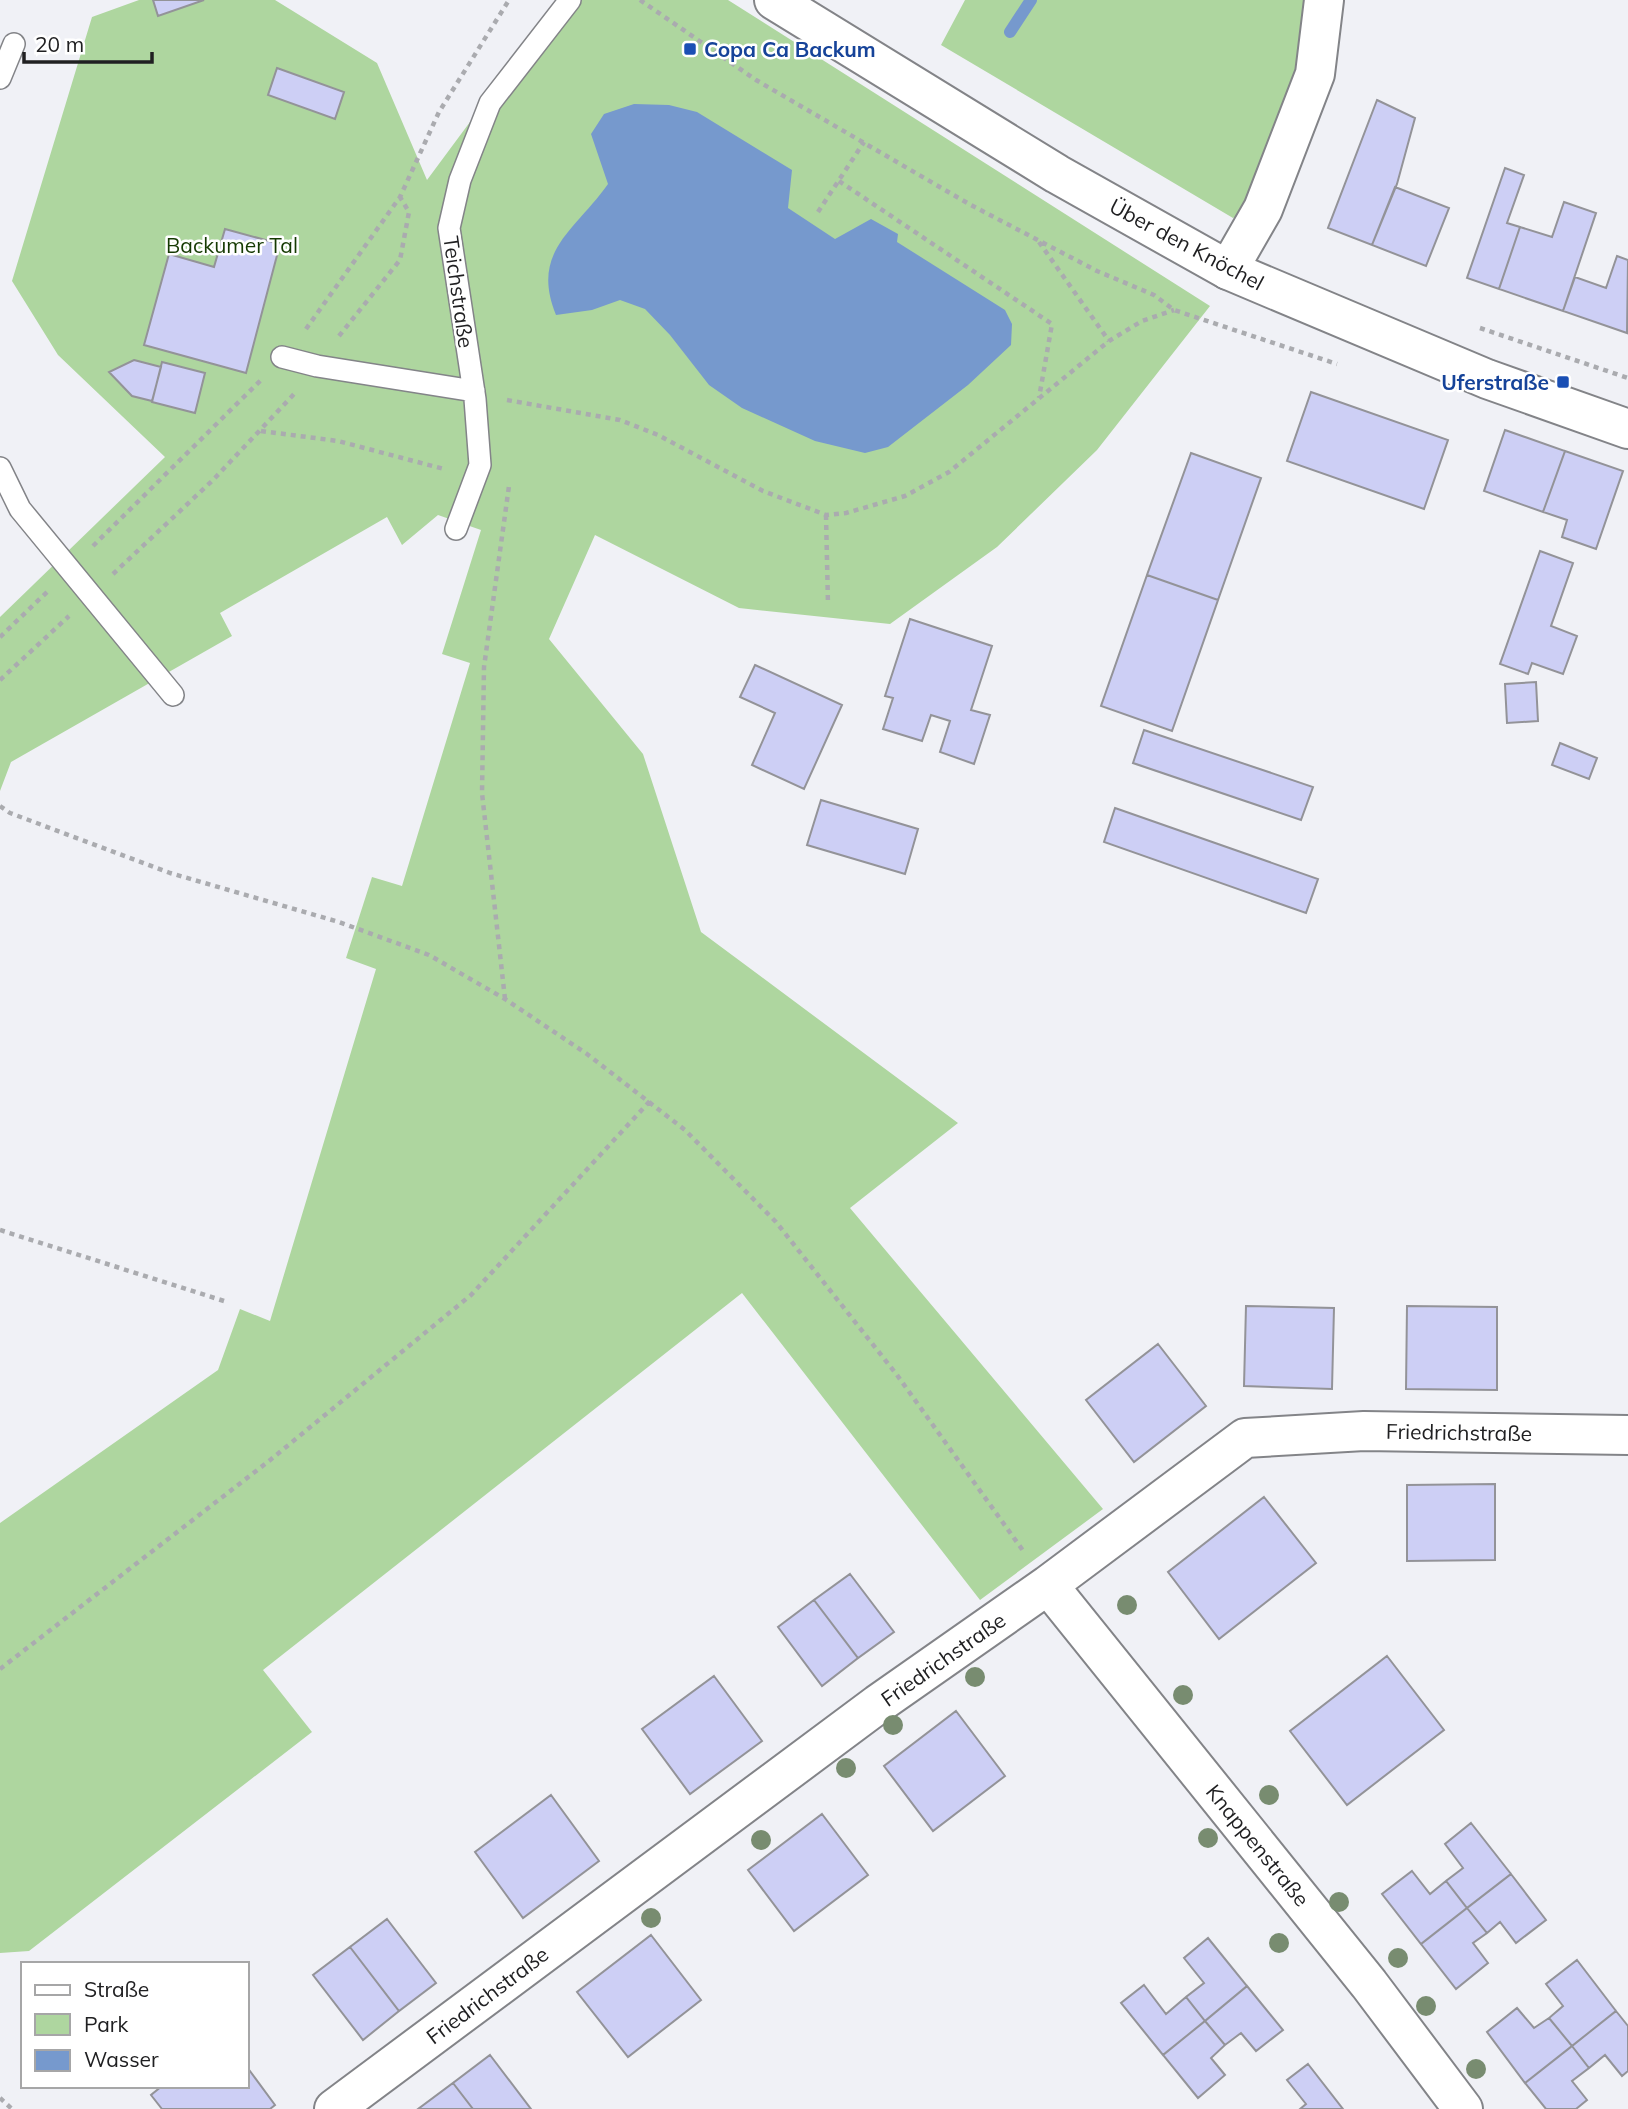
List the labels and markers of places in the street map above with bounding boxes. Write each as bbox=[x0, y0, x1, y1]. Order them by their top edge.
place label: Copa Ca Backum bbox=[704, 36, 876, 62]
marker: Copa Ca Backum bbox=[682, 41, 698, 57]
place label: Uferstraße bbox=[1441, 369, 1549, 395]
marker: Uferstraße bbox=[1555, 374, 1571, 390]

